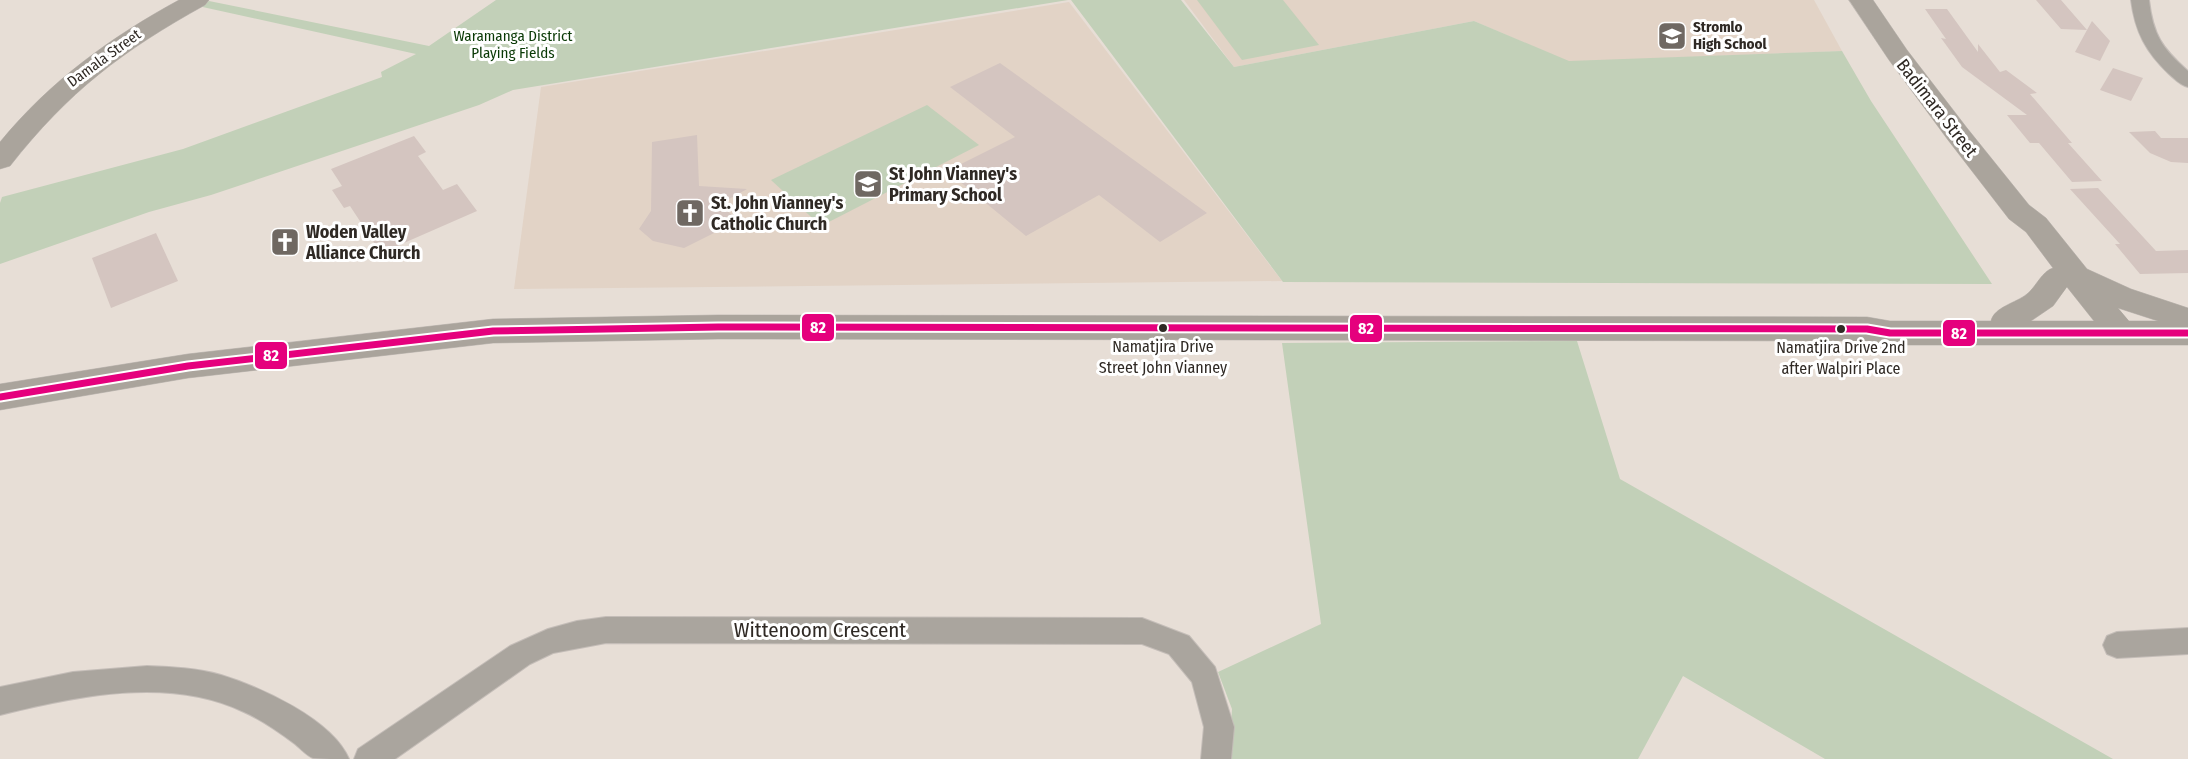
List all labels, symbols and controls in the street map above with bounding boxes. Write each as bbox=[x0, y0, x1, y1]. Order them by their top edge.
place label: Stromlo High School bbox=[1693, 18, 1768, 53]
school or university icon: Stromlo High School bbox=[1656, 20, 1688, 52]
street label: Damala Street bbox=[64, 25, 144, 91]
park label: Waramanga District Playing Fields bbox=[454, 27, 573, 62]
street label: Badimara Street bbox=[1892, 55, 1982, 162]
place label: St John Vianney's Primary School bbox=[889, 163, 1017, 206]
school or university icon: St John Vianney's Primary School bbox=[852, 168, 884, 200]
place label: St. John Vianney's Catholic Church bbox=[711, 192, 843, 235]
church icon: St. John Vianney's Catholic Church bbox=[674, 197, 706, 229]
place label: Woden Valley Alliance Church bbox=[305, 221, 420, 264]
church icon: Woden Valley Alliance Church bbox=[269, 226, 301, 258]
line badge: 82 bbox=[801, 313, 835, 342]
line badge: 82 bbox=[1349, 314, 1383, 343]
text: 82 bbox=[810, 318, 826, 337]
text: 82 bbox=[1358, 319, 1374, 338]
line badge: 82 bbox=[1942, 319, 1976, 347]
marker: Namatjira Drive Street John Vianney bbox=[1157, 322, 1169, 334]
marker: Namatjira Drive 2nd after Walpiri Place bbox=[1835, 323, 1847, 335]
text: 82 bbox=[1951, 324, 1967, 343]
place label: Namatjira Drive Street John Vianney bbox=[1099, 337, 1228, 377]
place label: Namatjira Drive 2nd after Walpiri Place bbox=[1776, 338, 1906, 378]
line badge: 82 bbox=[254, 341, 288, 370]
text: 82 bbox=[263, 346, 279, 365]
street label: Wittenoom Crescent bbox=[734, 617, 906, 643]

